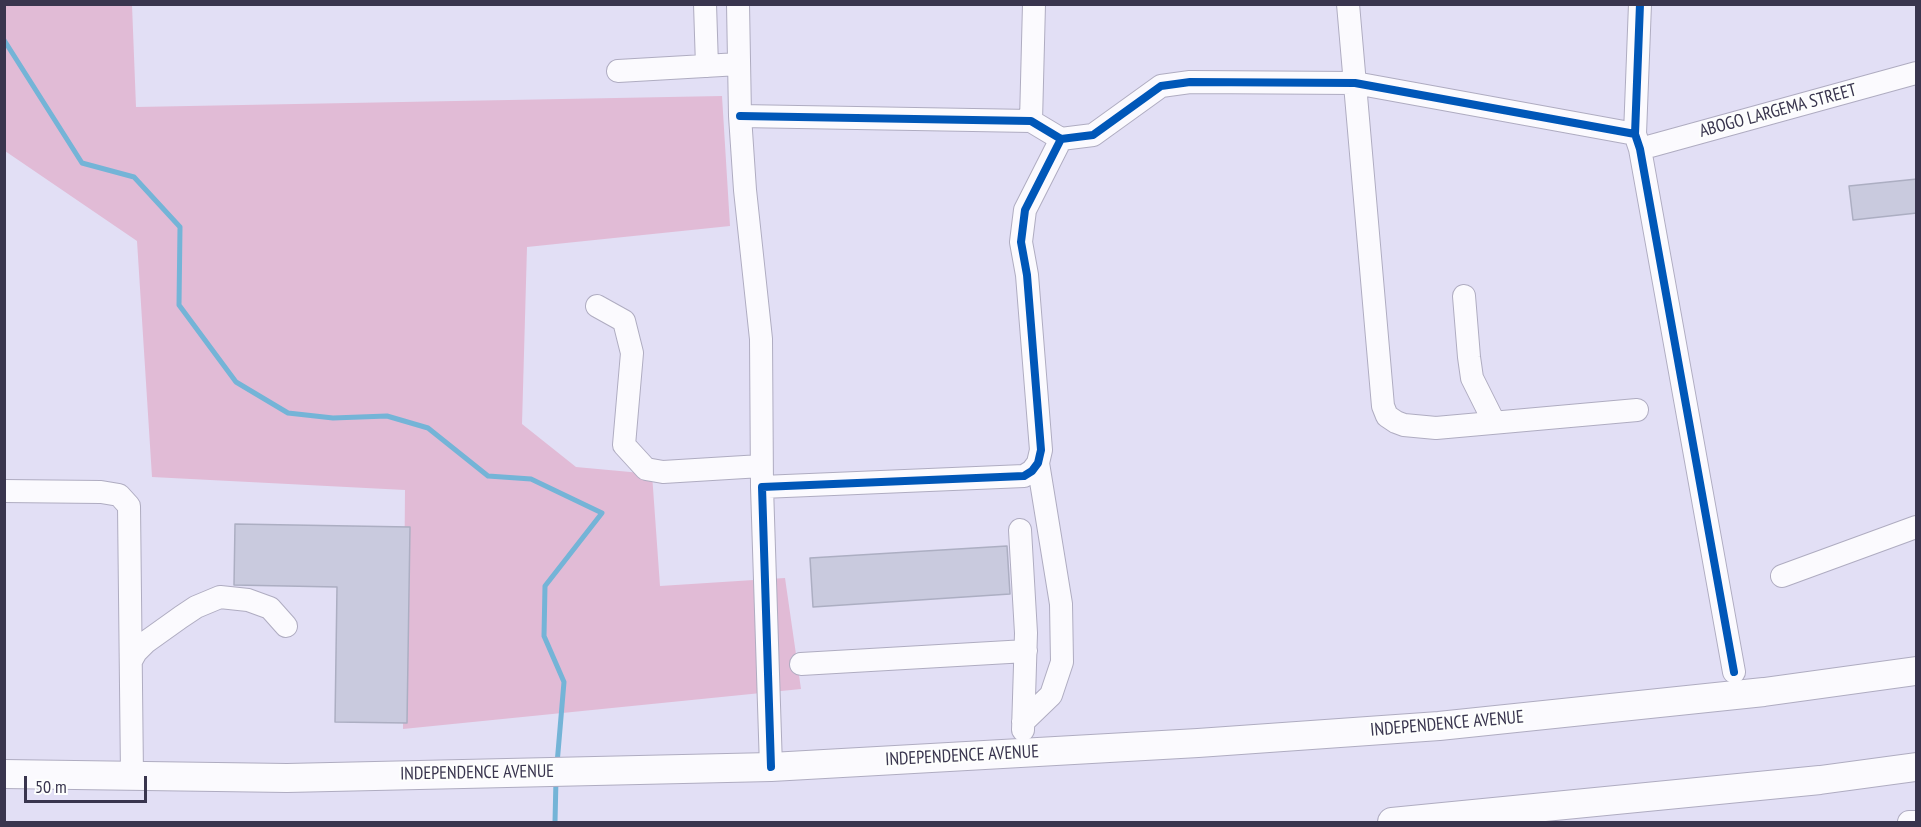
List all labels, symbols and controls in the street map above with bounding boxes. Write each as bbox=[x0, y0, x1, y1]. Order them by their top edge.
street label: ABOGO LARGEMA STREET bbox=[1697, 80, 1859, 142]
street label: INDEPENDENCE AVENUE bbox=[1369, 707, 1525, 741]
street label: INDEPENDENCE AVENUE bbox=[885, 741, 1039, 771]
street label: INDEPENDENCE AVENUE bbox=[400, 761, 554, 785]
scale bar bbox=[27, 764, 150, 802]
text: 50 m bbox=[35, 775, 67, 798]

